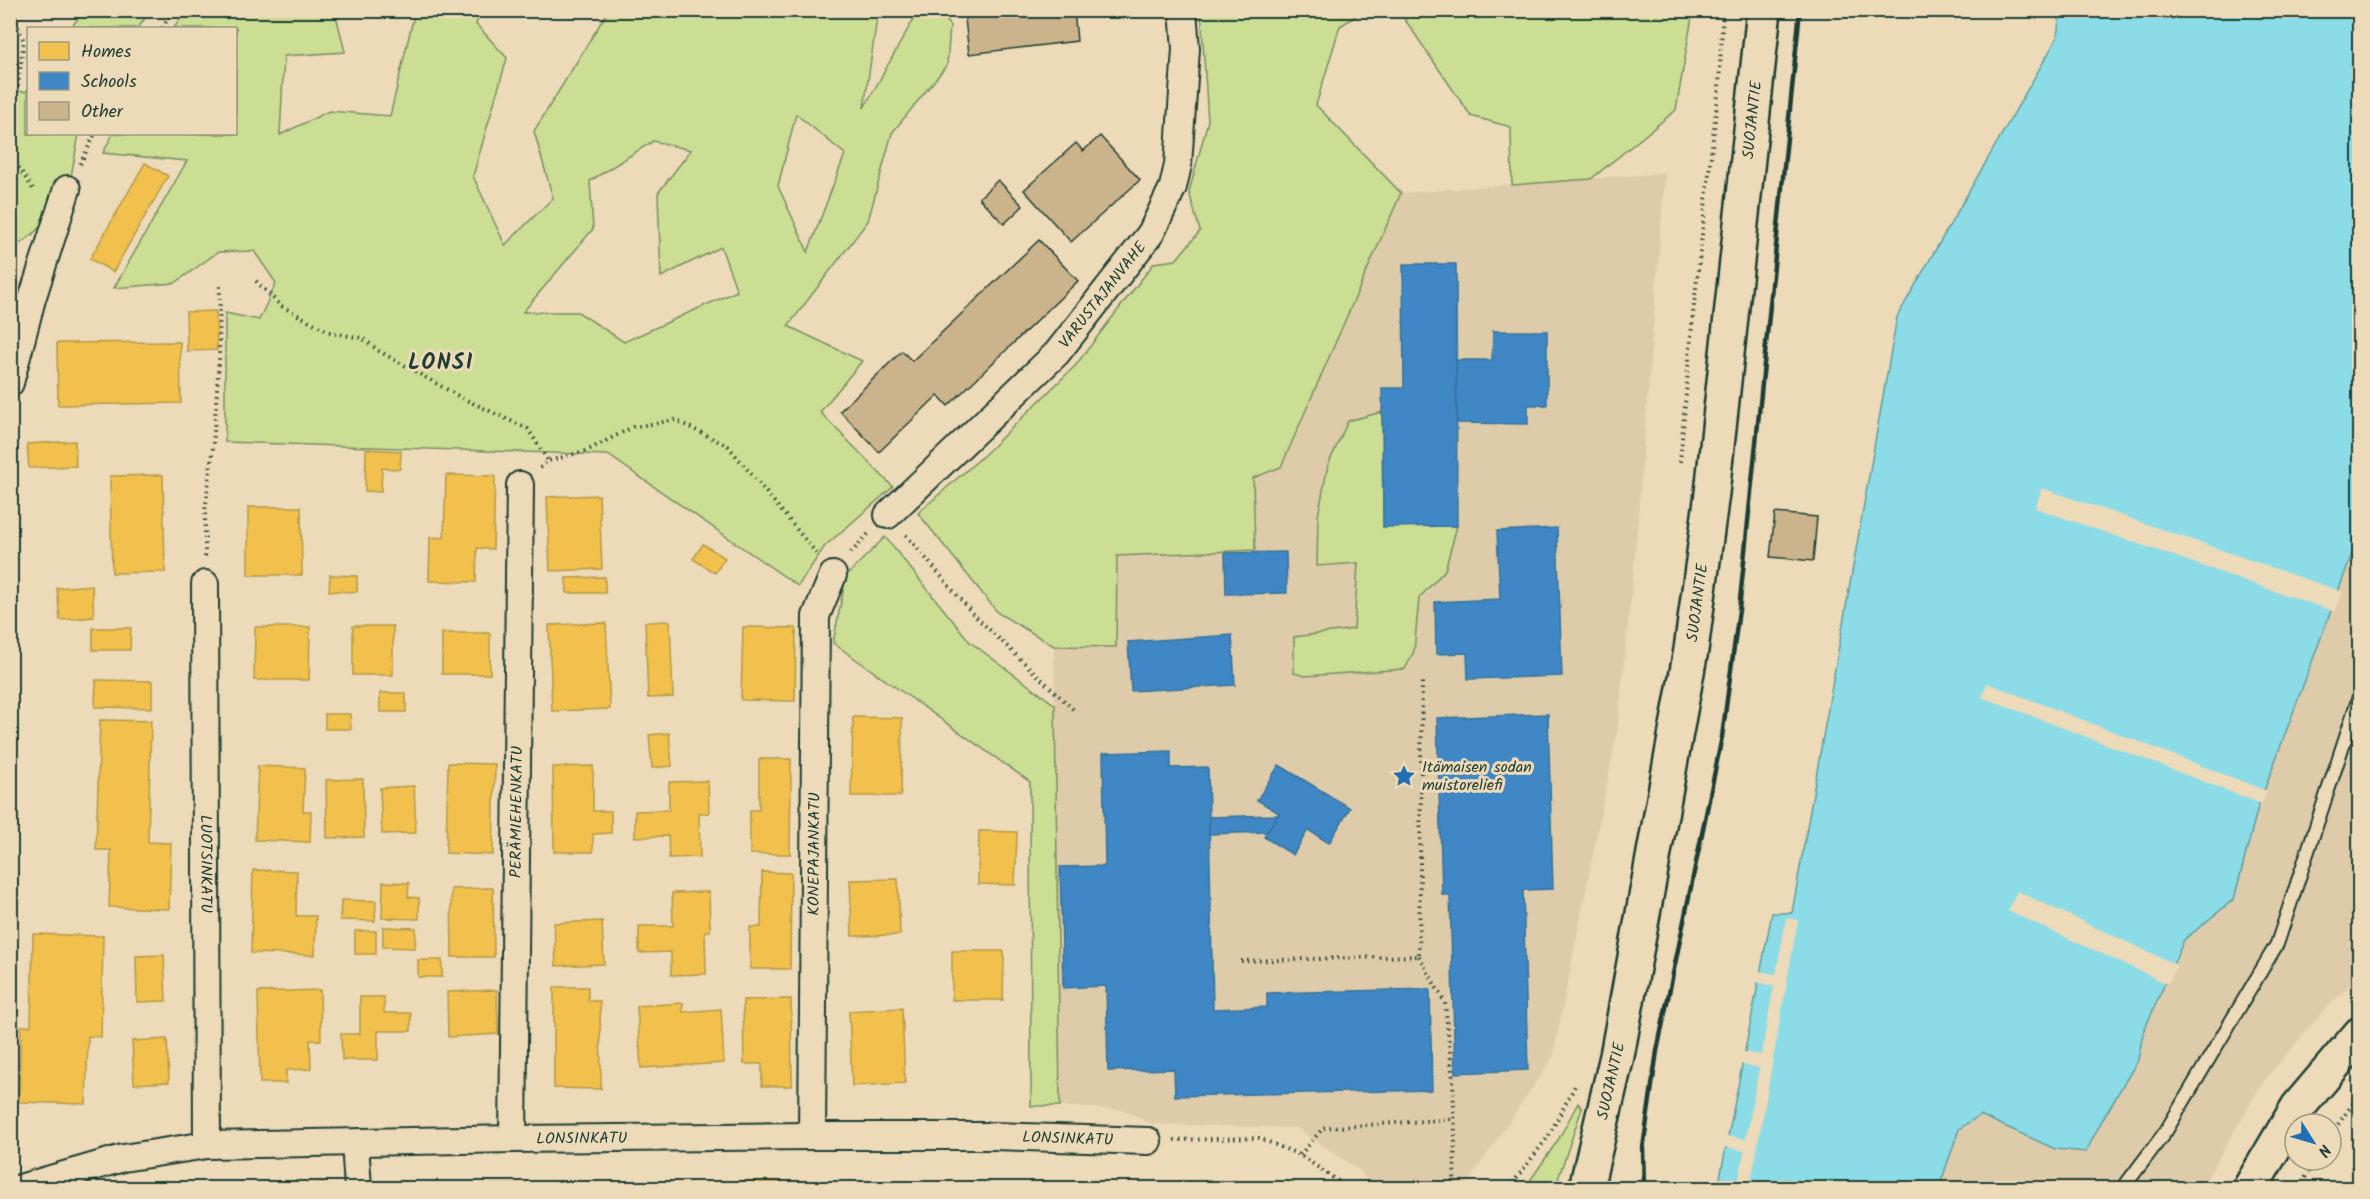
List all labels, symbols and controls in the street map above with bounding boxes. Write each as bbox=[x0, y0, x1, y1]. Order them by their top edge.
legend bbox=[27, 27, 237, 135]
text: Homes bbox=[81, 38, 132, 67]
text: Schools bbox=[81, 68, 137, 97]
street label: SUOJANTIE bbox=[1736, 79, 1769, 160]
text: Other bbox=[81, 98, 124, 127]
street label: VARUSTAJANVAHE bbox=[1053, 235, 1153, 354]
district label: LONSI bbox=[408, 346, 474, 381]
street label: SUOJANTIE bbox=[1680, 561, 1715, 643]
street label: PERÄMIEHENKATU bbox=[503, 745, 530, 878]
place label: Itämaisen sodan muistoreliefi bbox=[1422, 755, 1532, 798]
place icon: Itämaisen sodan muistoreliefi bbox=[1391, 763, 1417, 789]
street label: KONEPAJANKATU bbox=[801, 792, 827, 916]
street label: LUOTSINKATU bbox=[193, 815, 219, 914]
street label: SUOJANTIE bbox=[1590, 1040, 1632, 1122]
north arrow bbox=[2283, 1112, 2343, 1172]
street label: LONSINKATU bbox=[1022, 1124, 1114, 1152]
street label: LONSINKATU bbox=[536, 1125, 628, 1151]
text: N bbox=[2311, 1139, 2337, 1162]

